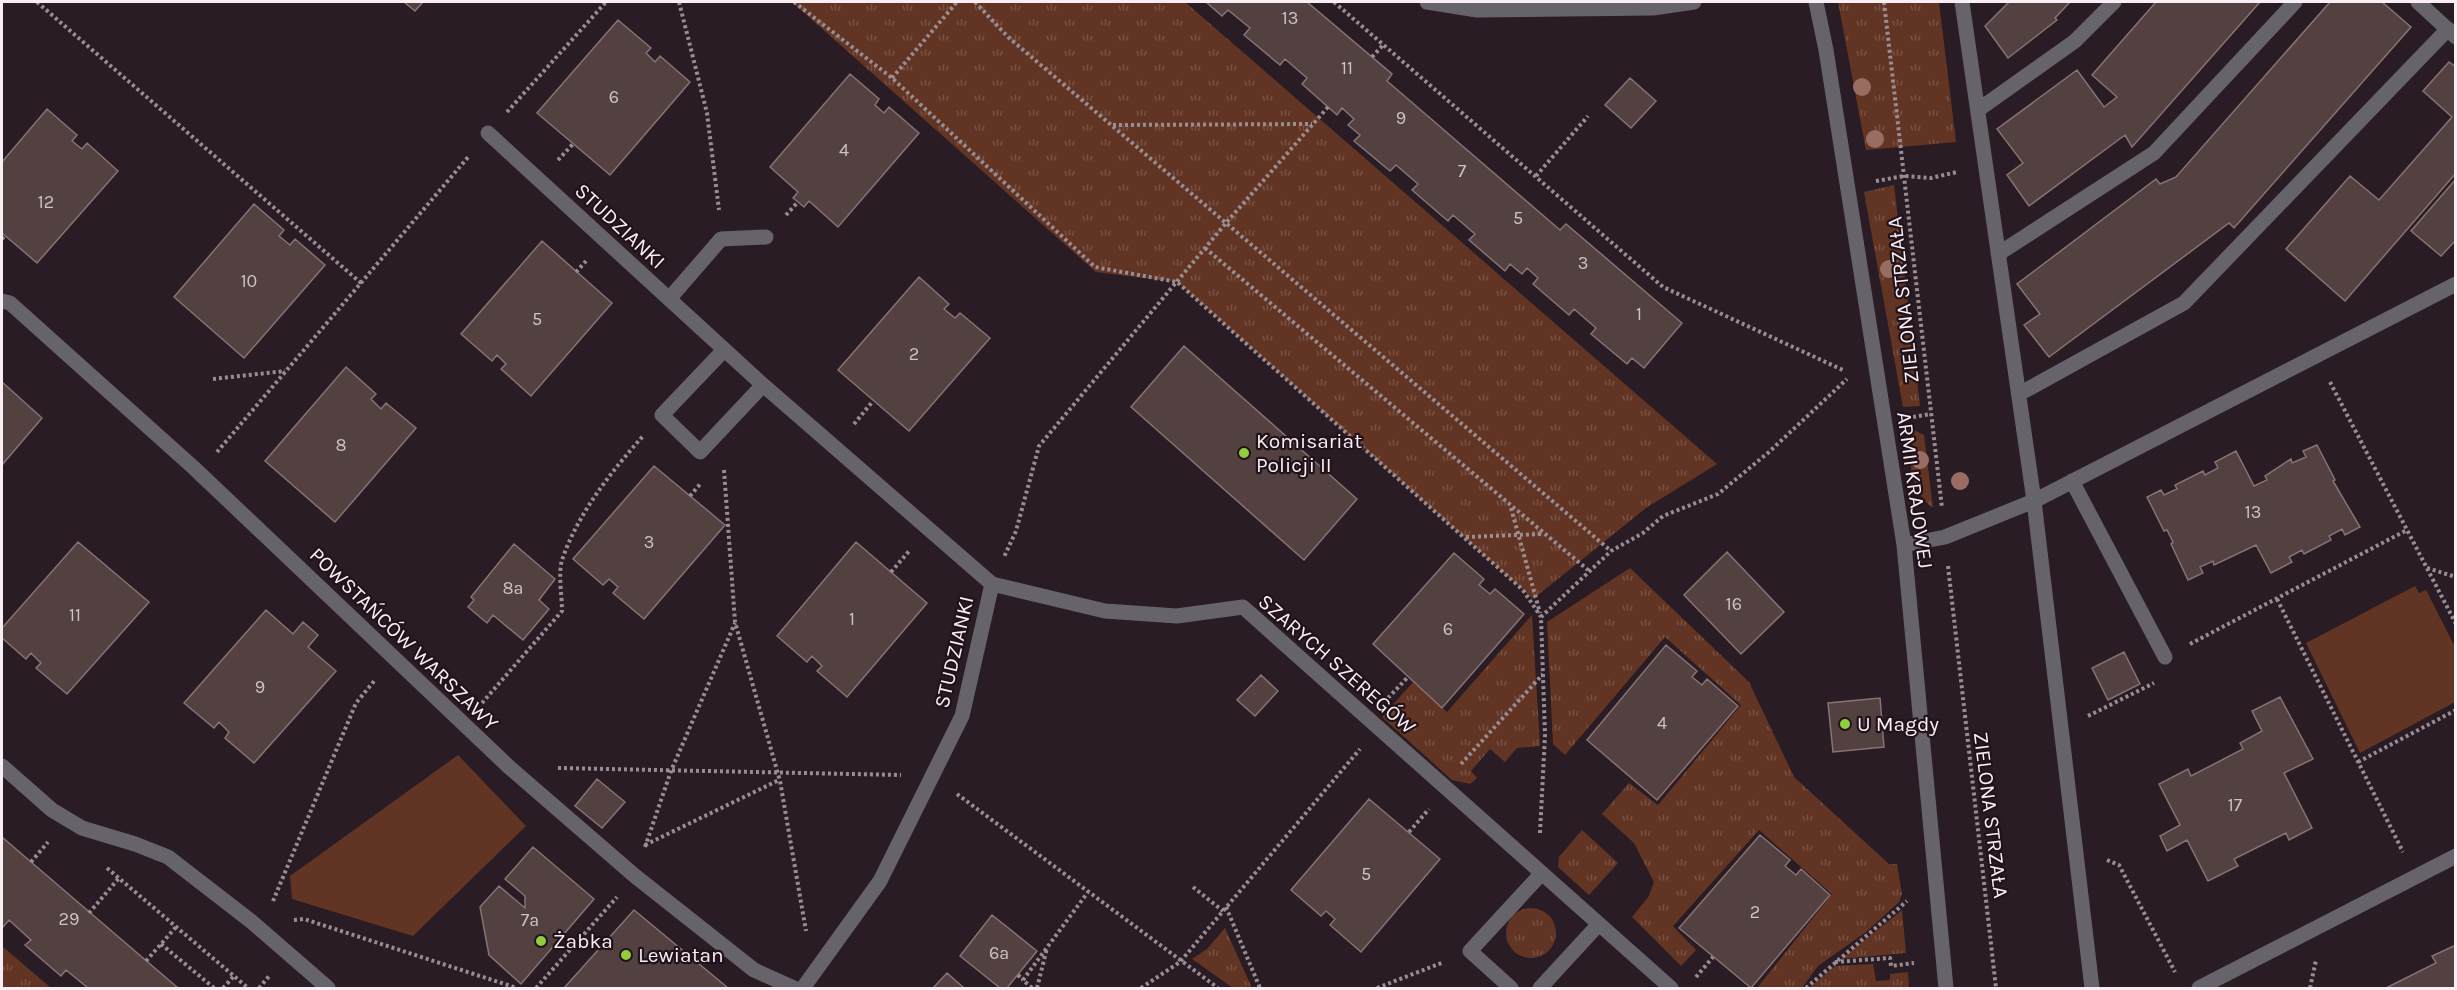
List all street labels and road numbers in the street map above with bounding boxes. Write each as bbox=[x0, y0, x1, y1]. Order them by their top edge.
street label: STUDZIANKI bbox=[570, 178, 670, 274]
street label: ZIELONA STRZAŁA bbox=[1882, 216, 1924, 384]
street label: ARMII KRAJOWEJ bbox=[1892, 410, 1938, 570]
street label: POWSTAŃCÓW WARSZAWY bbox=[305, 543, 504, 736]
street label: SZARYCH SZEREGÓW bbox=[1253, 589, 1421, 739]
street label: STUDZIANKI bbox=[929, 594, 979, 710]
street label: ZIELONA STRZAŁA bbox=[1969, 730, 2013, 900]

